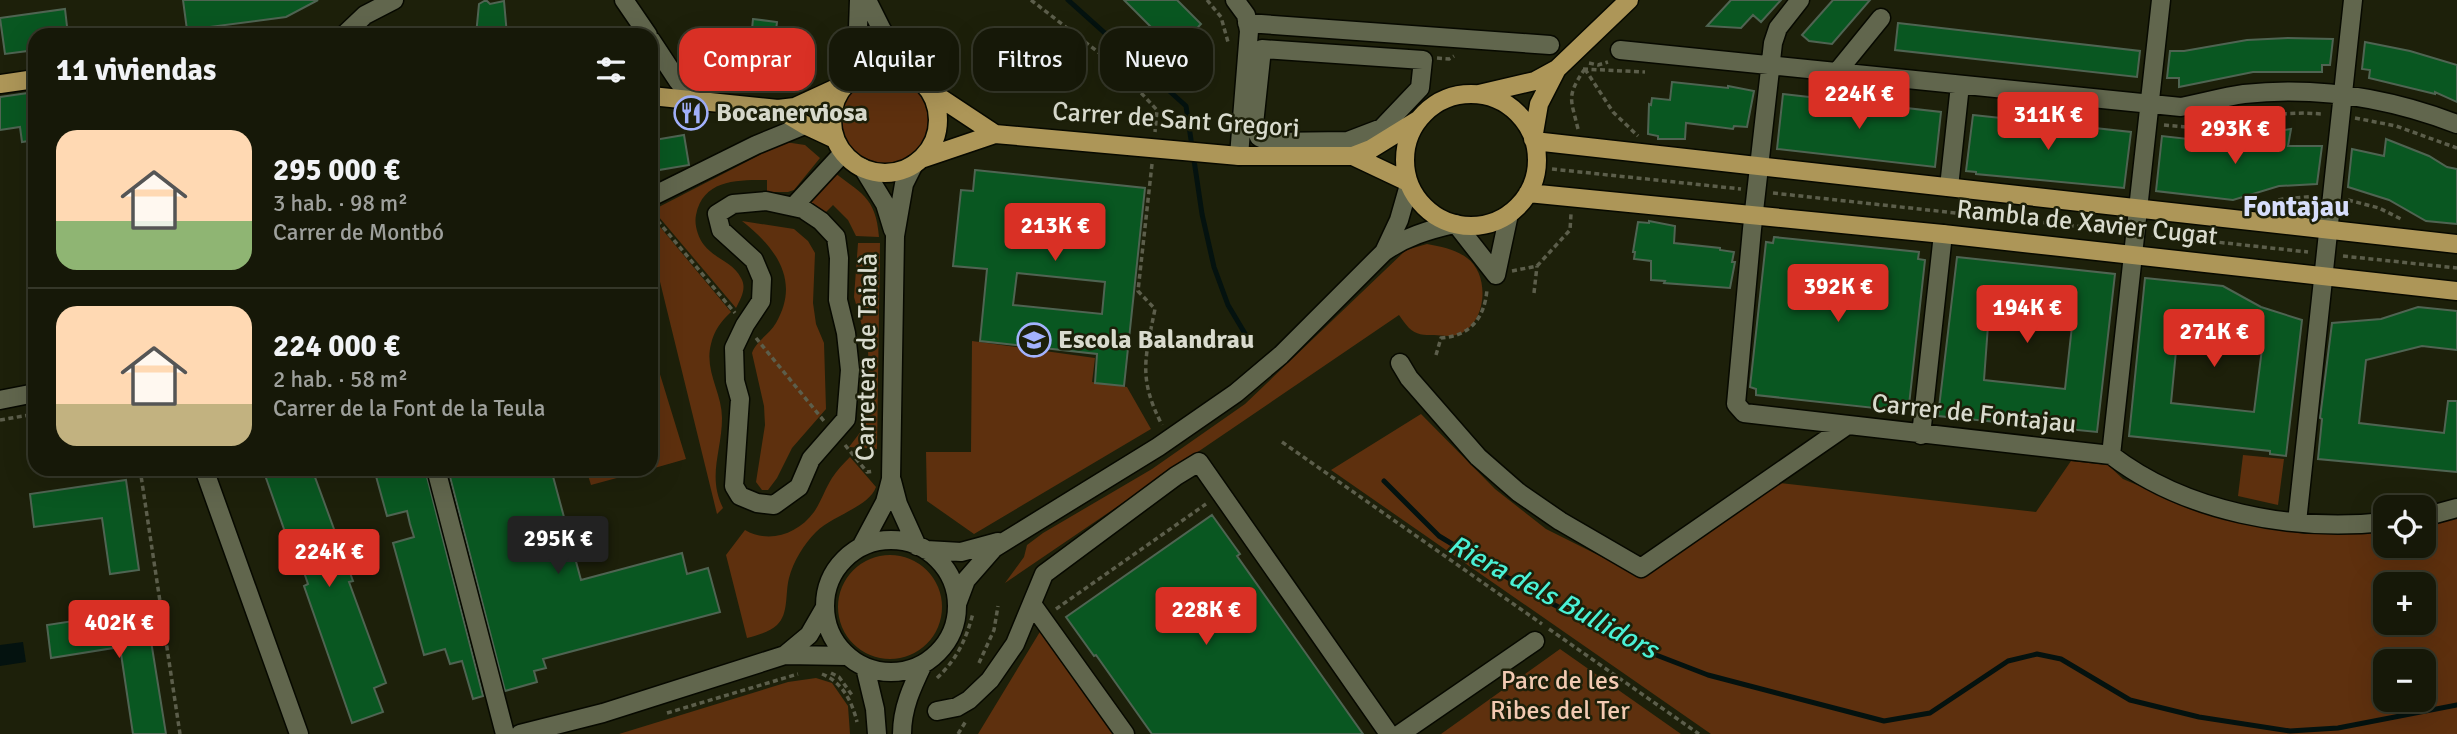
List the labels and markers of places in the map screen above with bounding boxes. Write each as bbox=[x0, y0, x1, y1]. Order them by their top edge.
pin: 224K € bbox=[1802, 72, 1916, 131]
pin: 311K € bbox=[1991, 92, 2105, 152]
restaurant icon: Bocanerviosa bbox=[672, 94, 710, 132]
place label: Bocanerviosa bbox=[716, 97, 868, 129]
pin: 293K € bbox=[2178, 106, 2292, 166]
pin: 213K € bbox=[998, 204, 1112, 263]
pin: 392K € bbox=[1781, 264, 1895, 324]
pin: 194K € bbox=[1970, 286, 2084, 345]
pin: 271K € bbox=[2157, 310, 2271, 369]
school or university icon: Escola Balandrau bbox=[1015, 321, 1053, 359]
place label: Escola Balandrau bbox=[1058, 324, 1254, 356]
pin: 295K € bbox=[501, 516, 615, 576]
pin: 224K € bbox=[272, 530, 386, 589]
pin: 228K € bbox=[1149, 588, 1263, 647]
pin: 402K € bbox=[62, 600, 176, 660]

